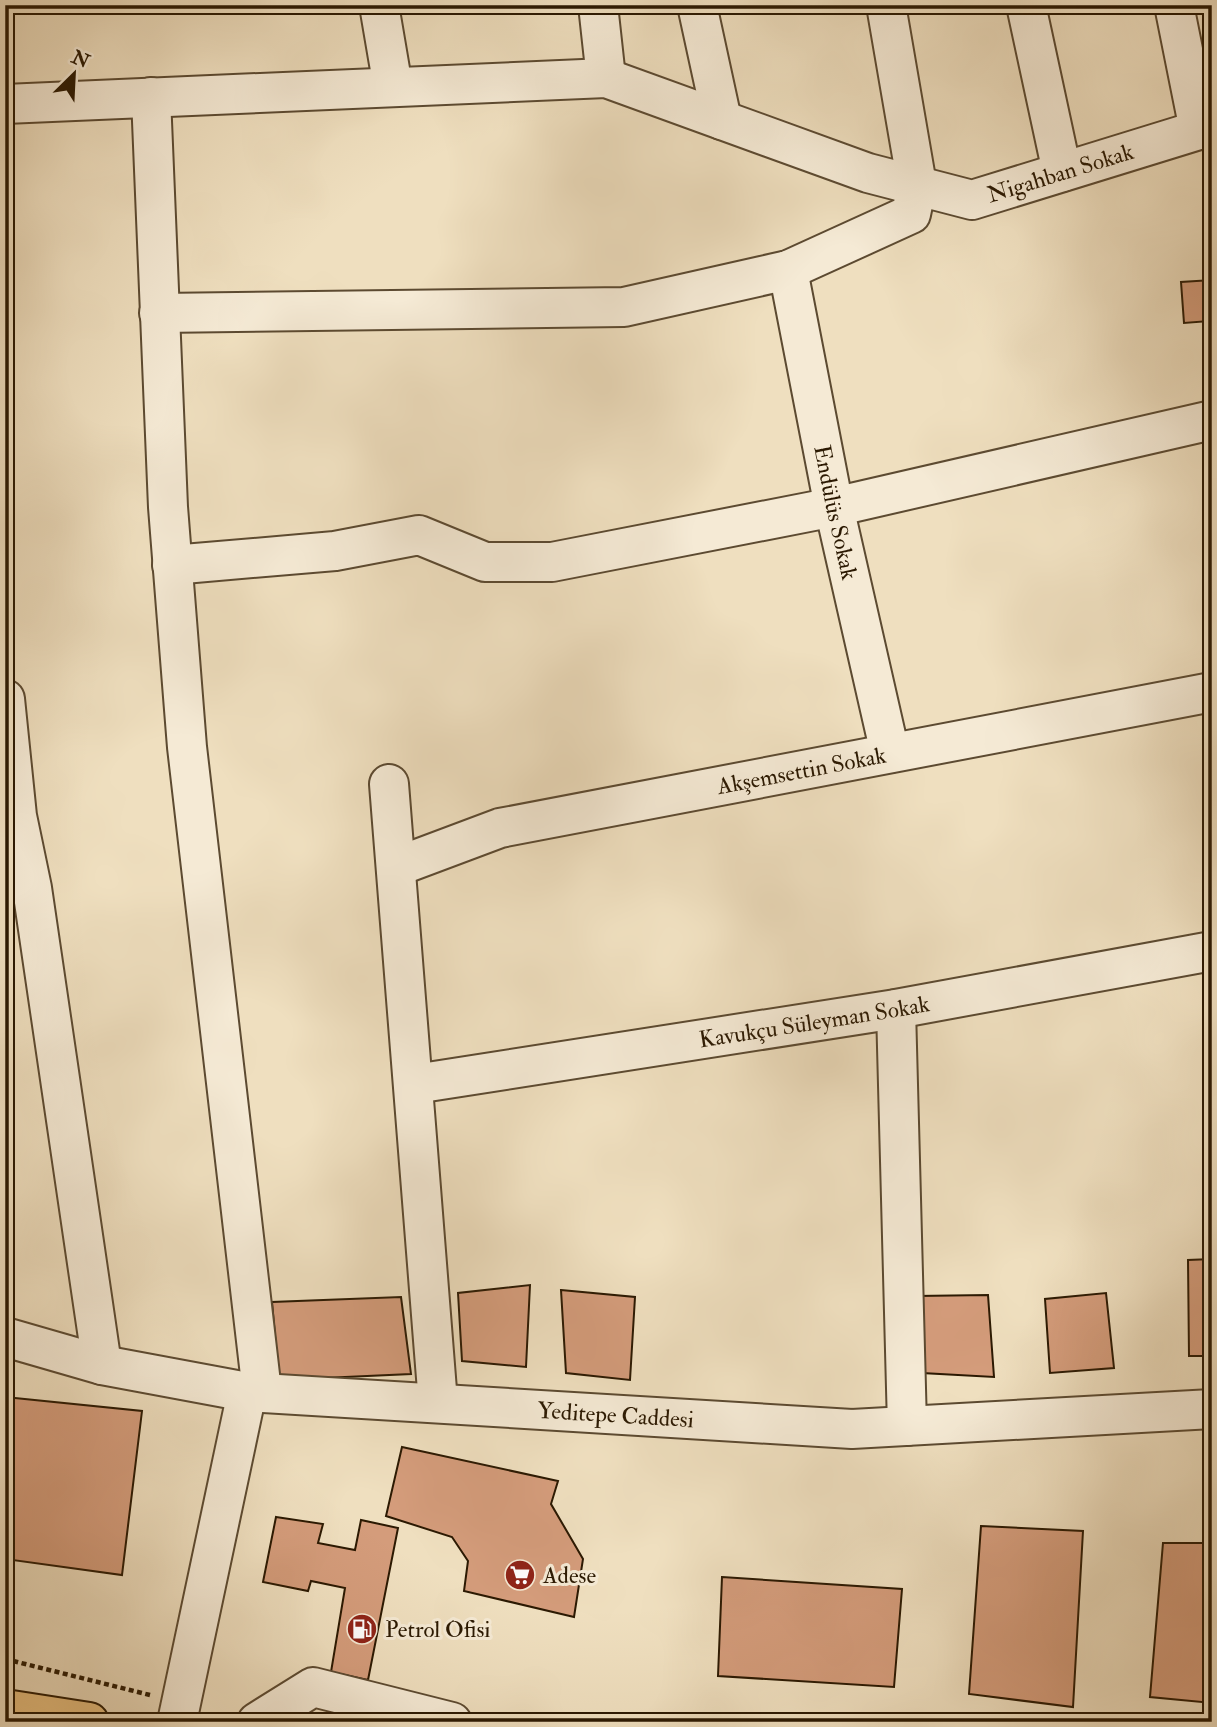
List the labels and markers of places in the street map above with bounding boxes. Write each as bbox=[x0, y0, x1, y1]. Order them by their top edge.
supermarket icon: Adese bbox=[503, 1558, 537, 1592]
place label: Adese bbox=[542, 1561, 596, 1590]
fuel station icon: Petrol Ofisi bbox=[345, 1612, 379, 1646]
place label: Petrol Ofisi bbox=[385, 1615, 491, 1644]

